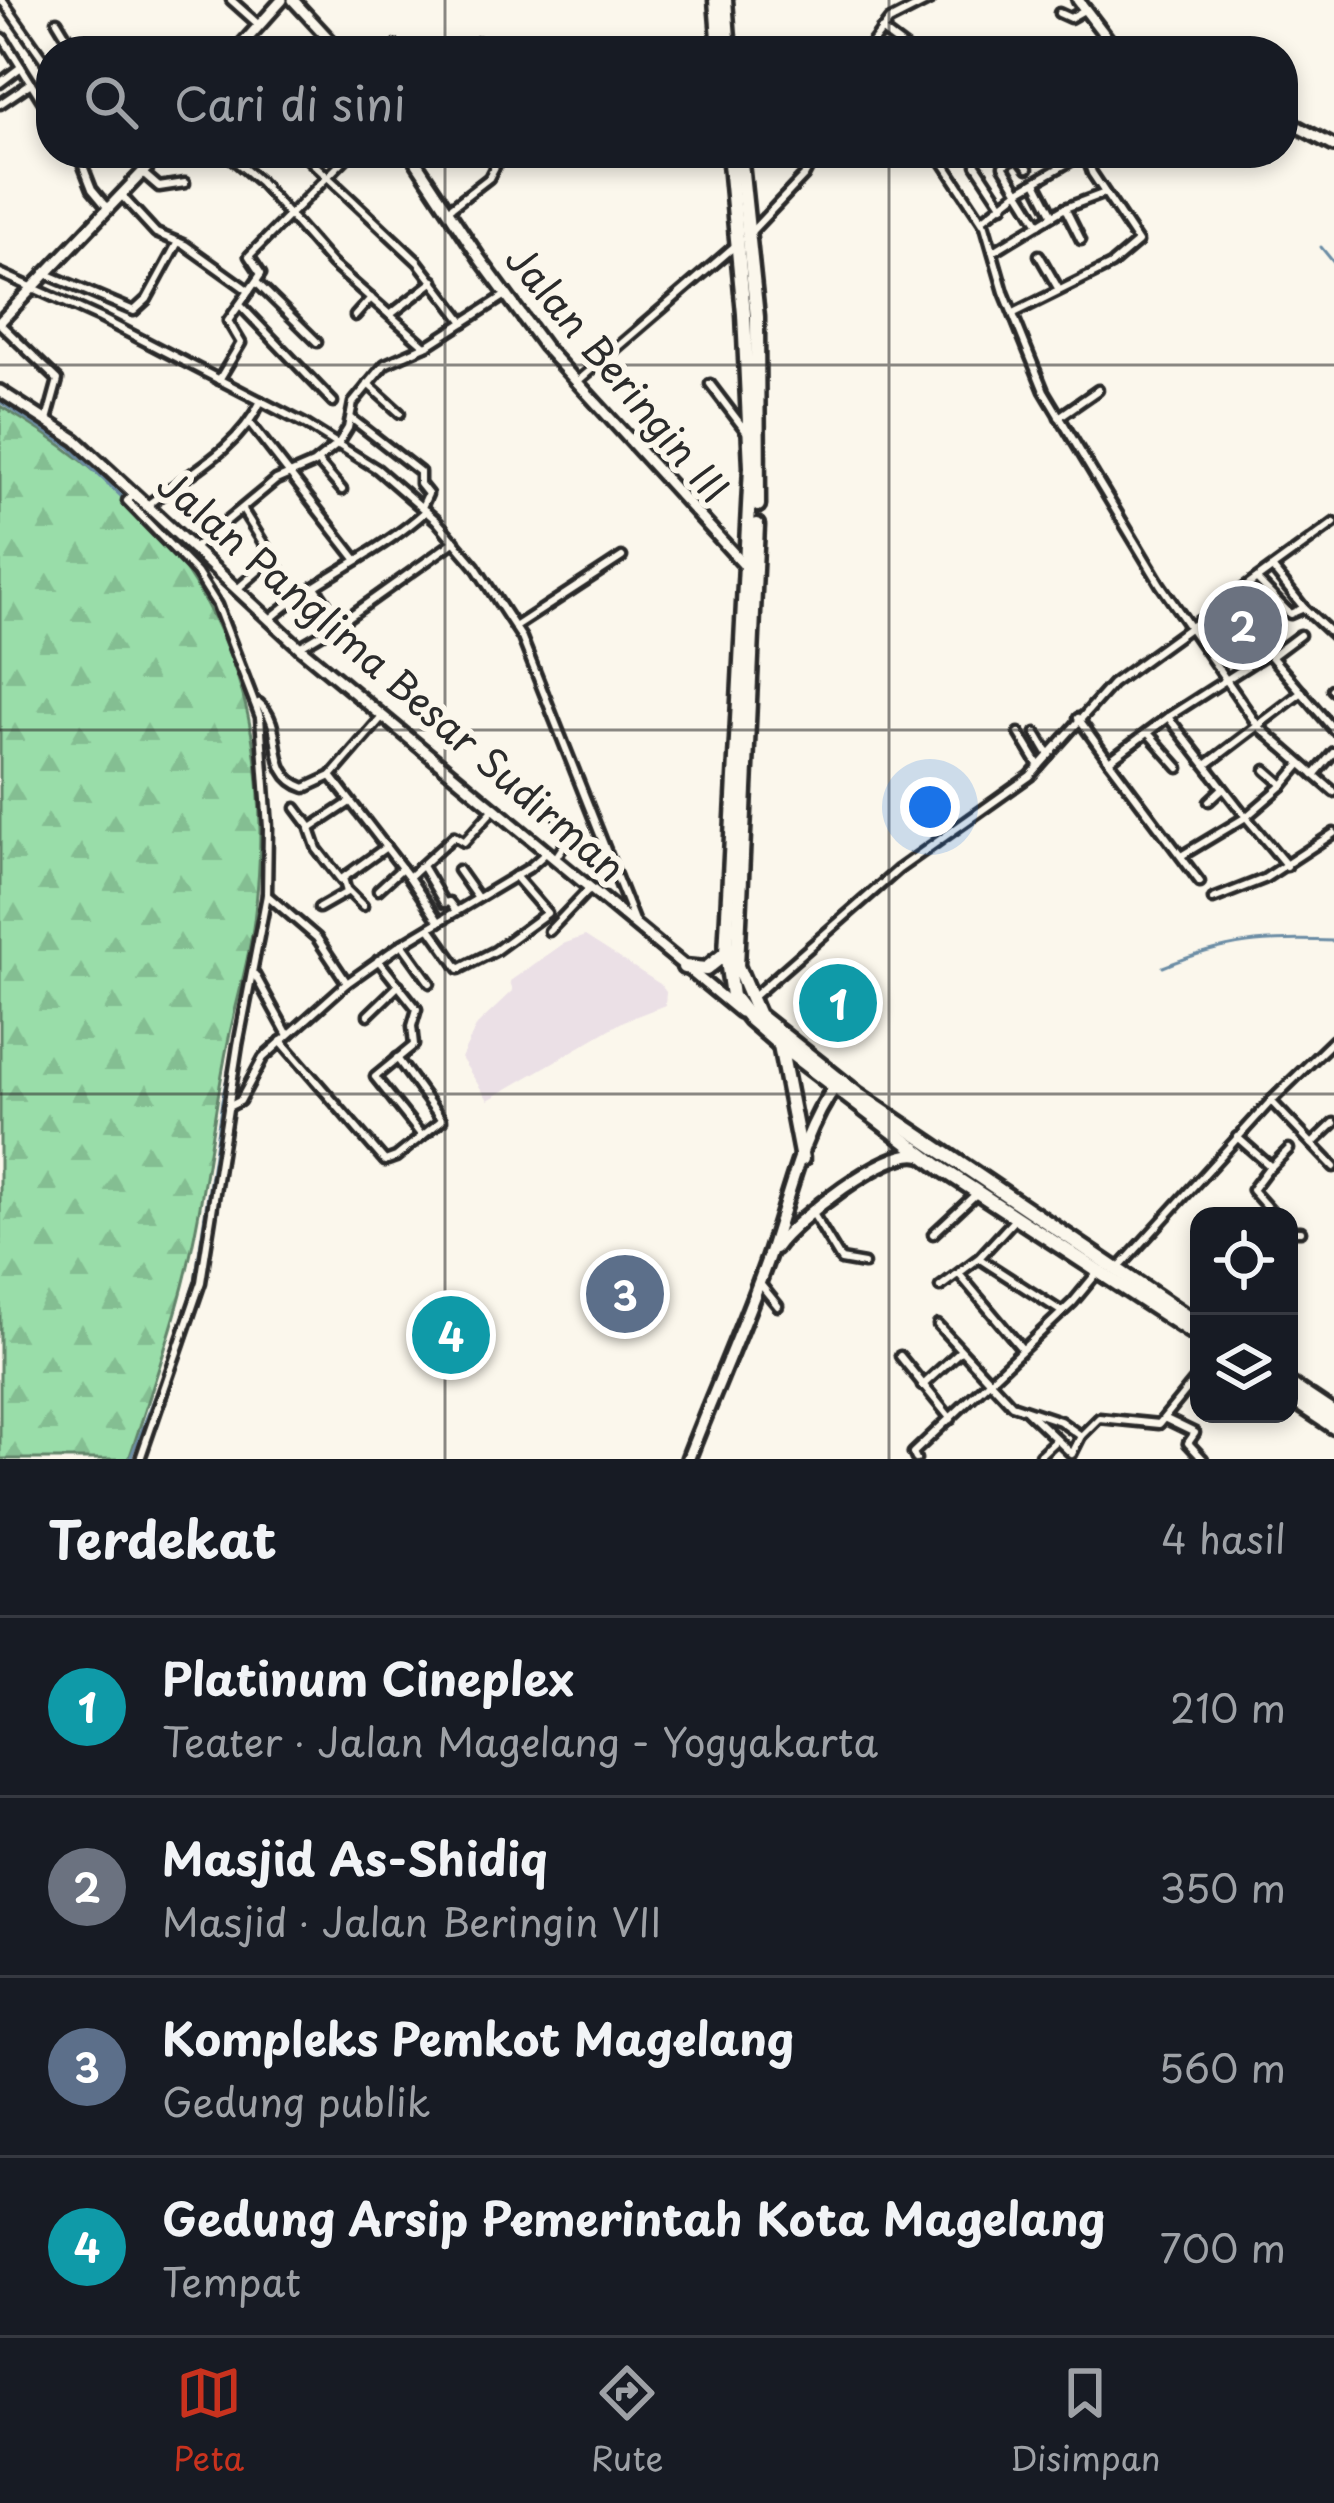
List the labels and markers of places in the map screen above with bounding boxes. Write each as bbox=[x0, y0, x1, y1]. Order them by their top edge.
pin: 2 bbox=[1204, 580, 1282, 670]
pin: 1 bbox=[799, 958, 877, 1048]
pin: 3 bbox=[586, 1249, 664, 1339]
pin: 4 bbox=[412, 1290, 490, 1380]

